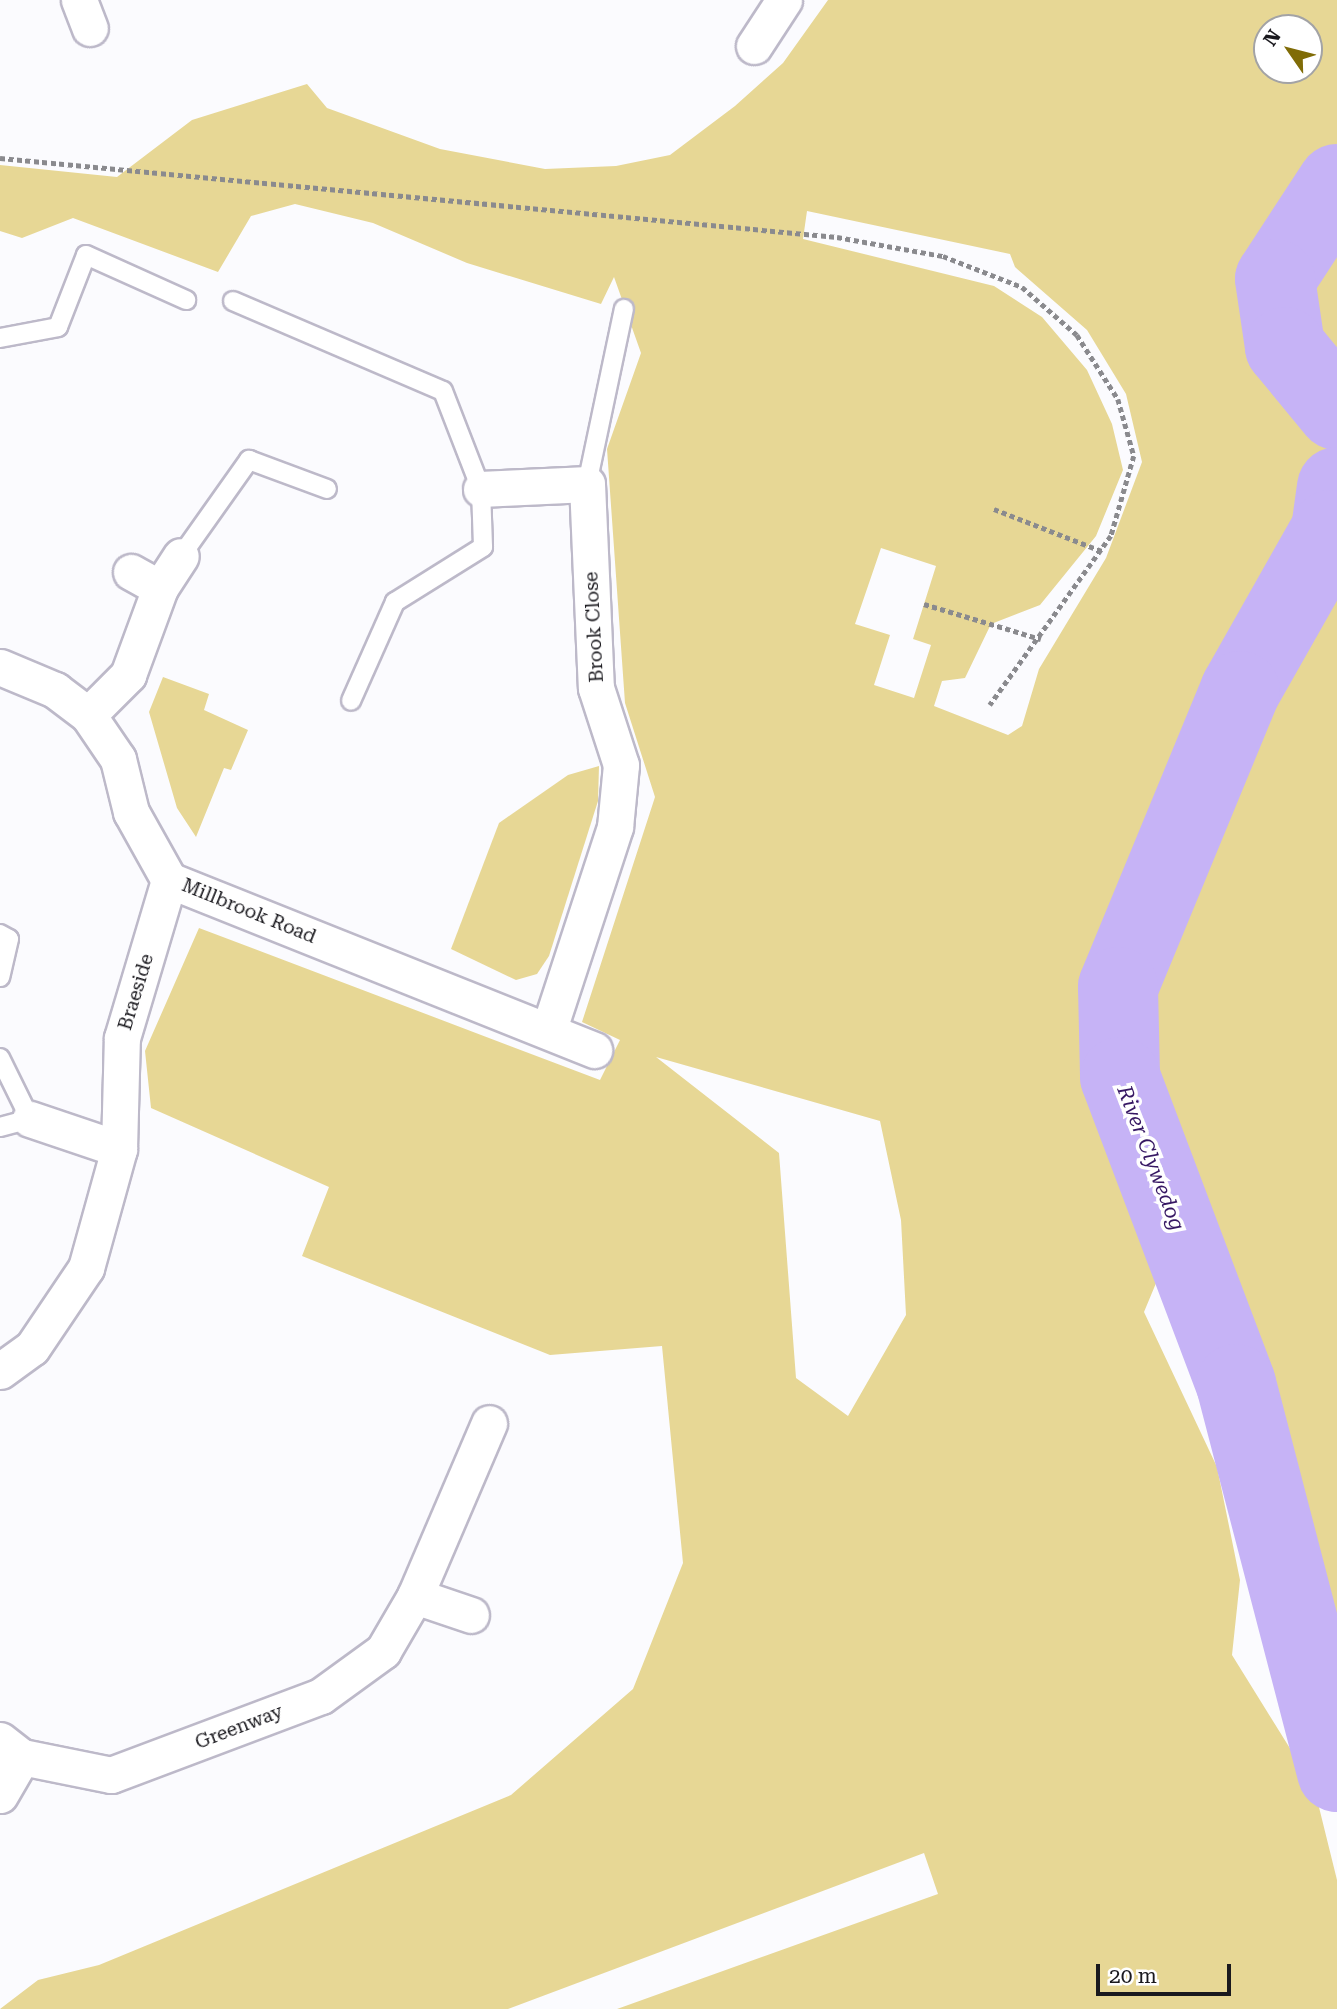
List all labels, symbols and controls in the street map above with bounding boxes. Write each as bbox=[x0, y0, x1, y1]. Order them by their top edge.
north arrow bbox=[1253, 14, 1323, 84]
text: N bbox=[1258, 25, 1286, 50]
street label: Brook Close bbox=[580, 571, 608, 683]
street label: Millbrook Road bbox=[179, 874, 319, 948]
street label: Braeside bbox=[114, 951, 158, 1033]
water label: River Clywedog bbox=[1112, 1082, 1190, 1234]
street label: Greenway bbox=[192, 1700, 286, 1754]
scale bar bbox=[1099, 1950, 1234, 1994]
text: 20 m bbox=[1109, 1964, 1157, 1988]

